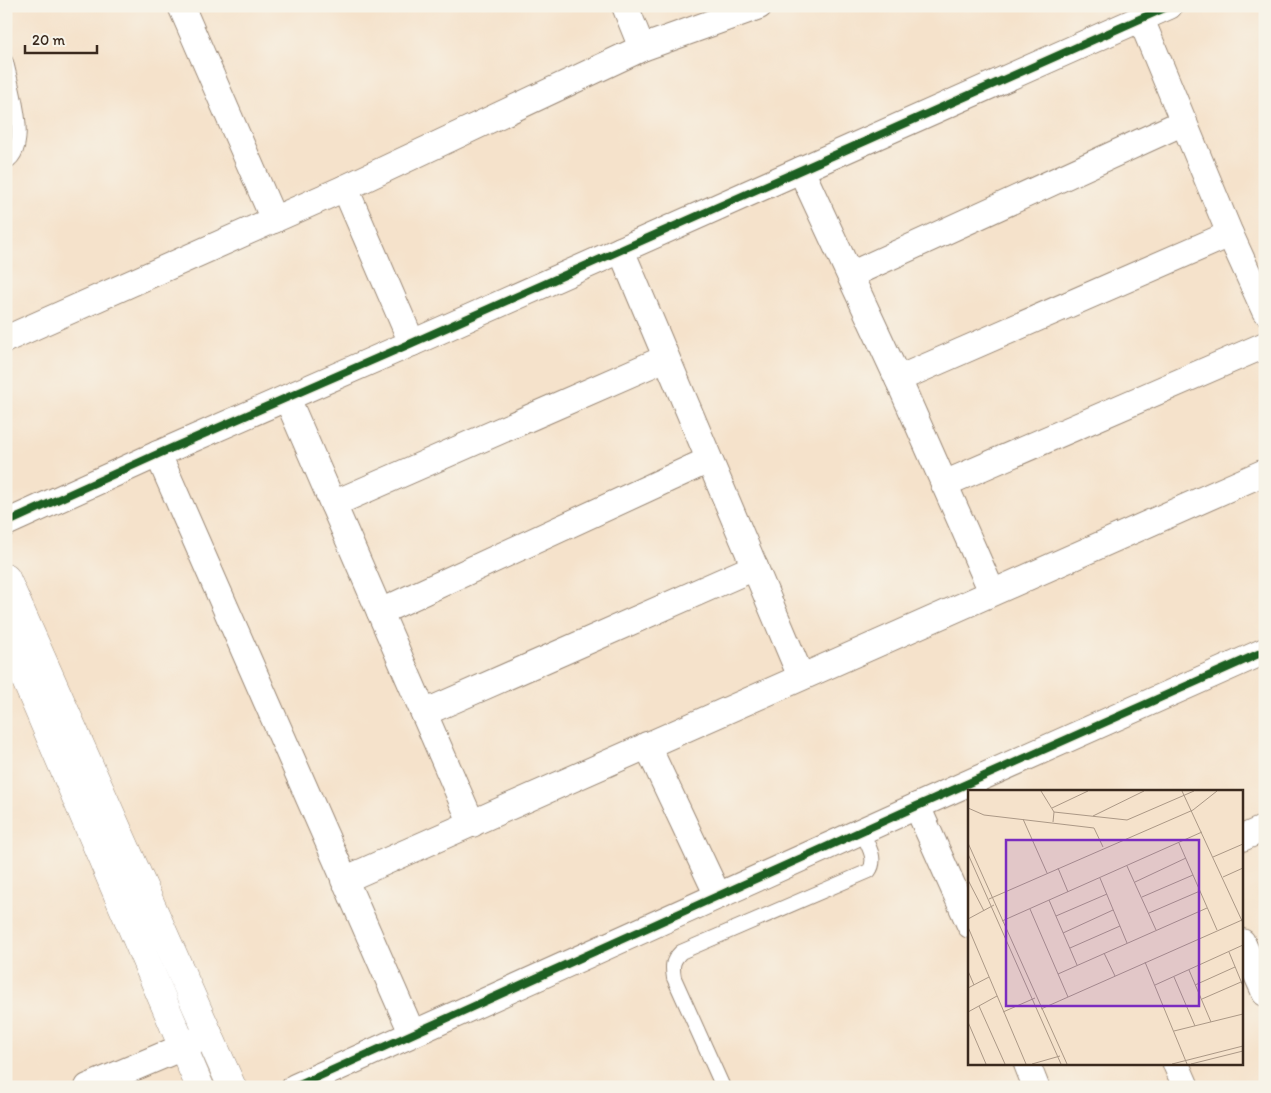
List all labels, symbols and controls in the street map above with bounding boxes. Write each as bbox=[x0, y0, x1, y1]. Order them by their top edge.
scale bar bbox=[25, 22, 98, 54]
text: 20 m bbox=[32, 31, 66, 49]
inset map bbox=[968, 790, 1244, 1066]

